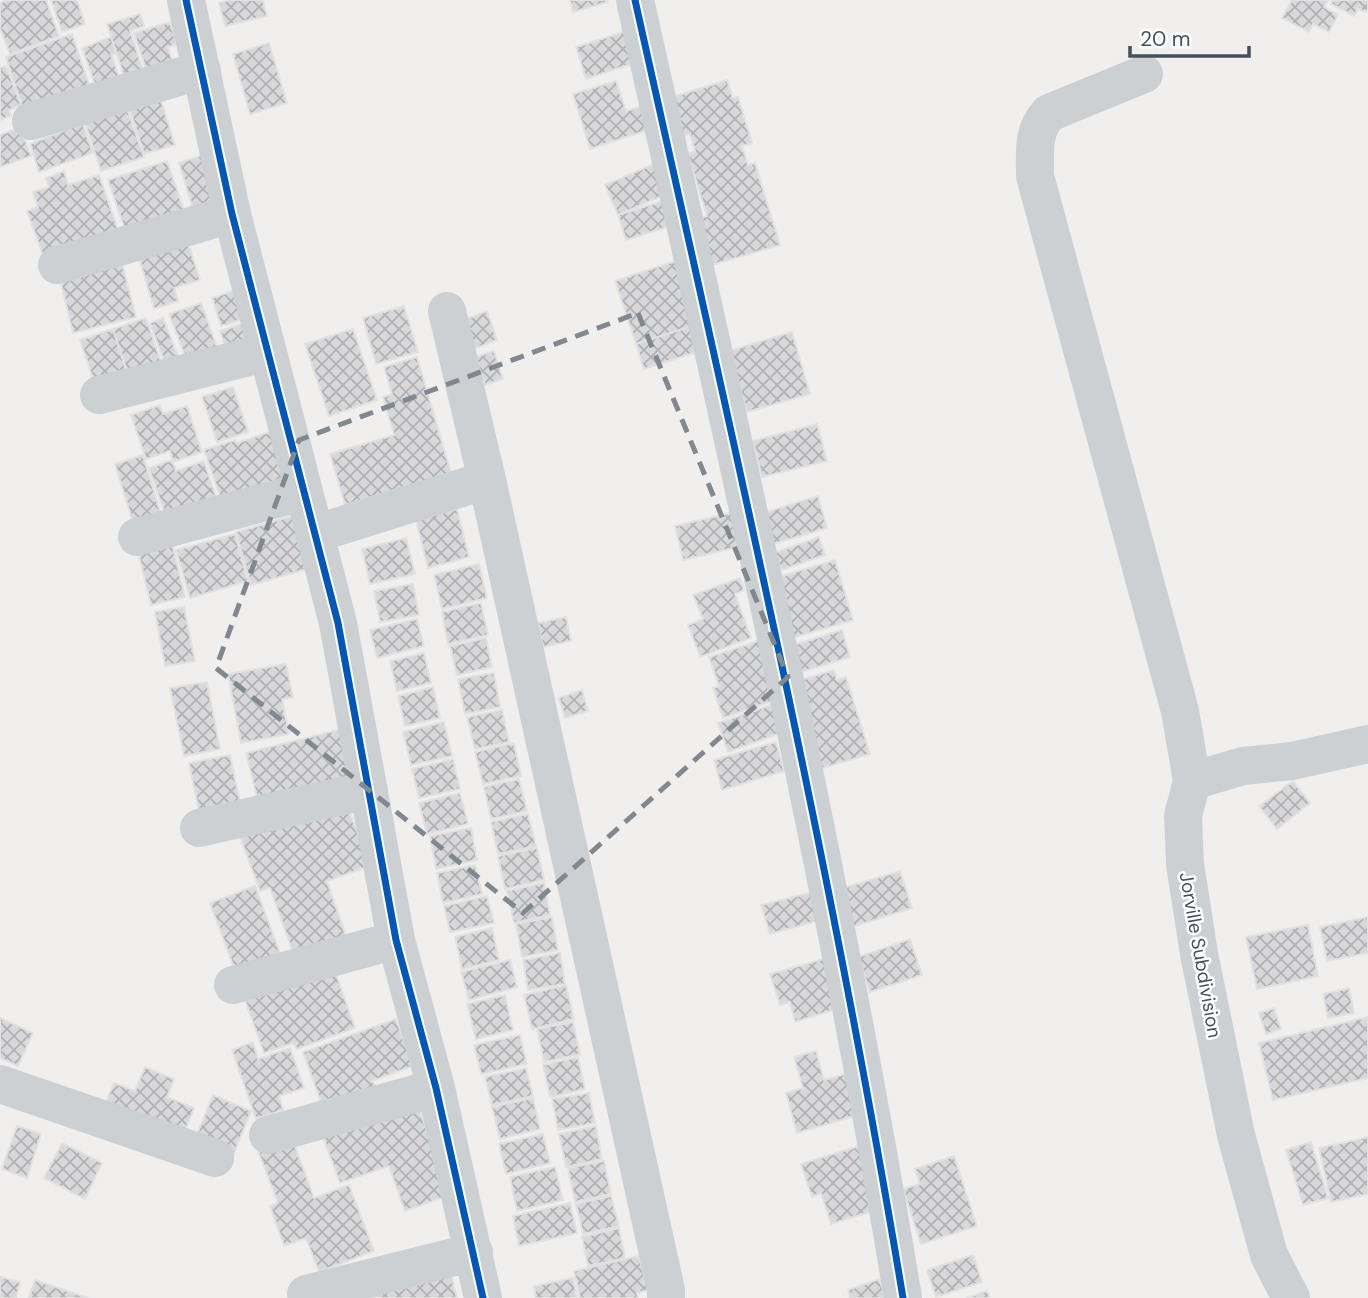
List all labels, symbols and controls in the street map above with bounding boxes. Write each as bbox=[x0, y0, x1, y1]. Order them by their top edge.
scale bar bbox=[1130, 14, 1249, 58]
text: 20 m bbox=[1140, 25, 1191, 53]
street label: Jorville Subdivision bbox=[1174, 870, 1227, 1040]

